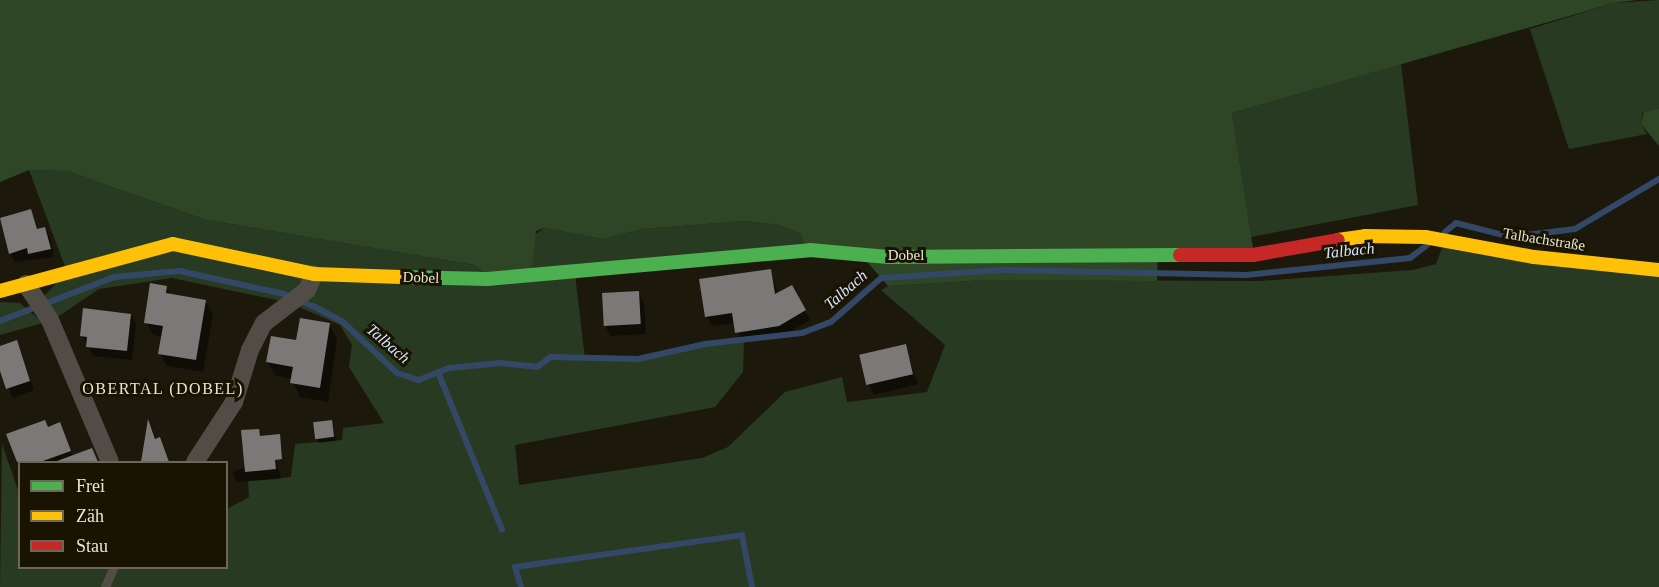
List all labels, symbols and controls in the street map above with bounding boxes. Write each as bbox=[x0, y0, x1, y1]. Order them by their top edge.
street label: Talbachstraße bbox=[1502, 225, 1586, 255]
water label: Talbach bbox=[1323, 239, 1375, 263]
street label: Dobel bbox=[888, 247, 924, 265]
water label: Talbach bbox=[820, 266, 872, 314]
street label: Dobel bbox=[402, 268, 440, 288]
water label: Talbach bbox=[362, 320, 414, 368]
district label: OBERTAL (DOBEL) bbox=[82, 379, 244, 399]
legend bbox=[18, 461, 228, 569]
text: Frei bbox=[76, 476, 105, 496]
text: Zäh bbox=[76, 506, 104, 526]
text: Stau bbox=[76, 536, 108, 556]

